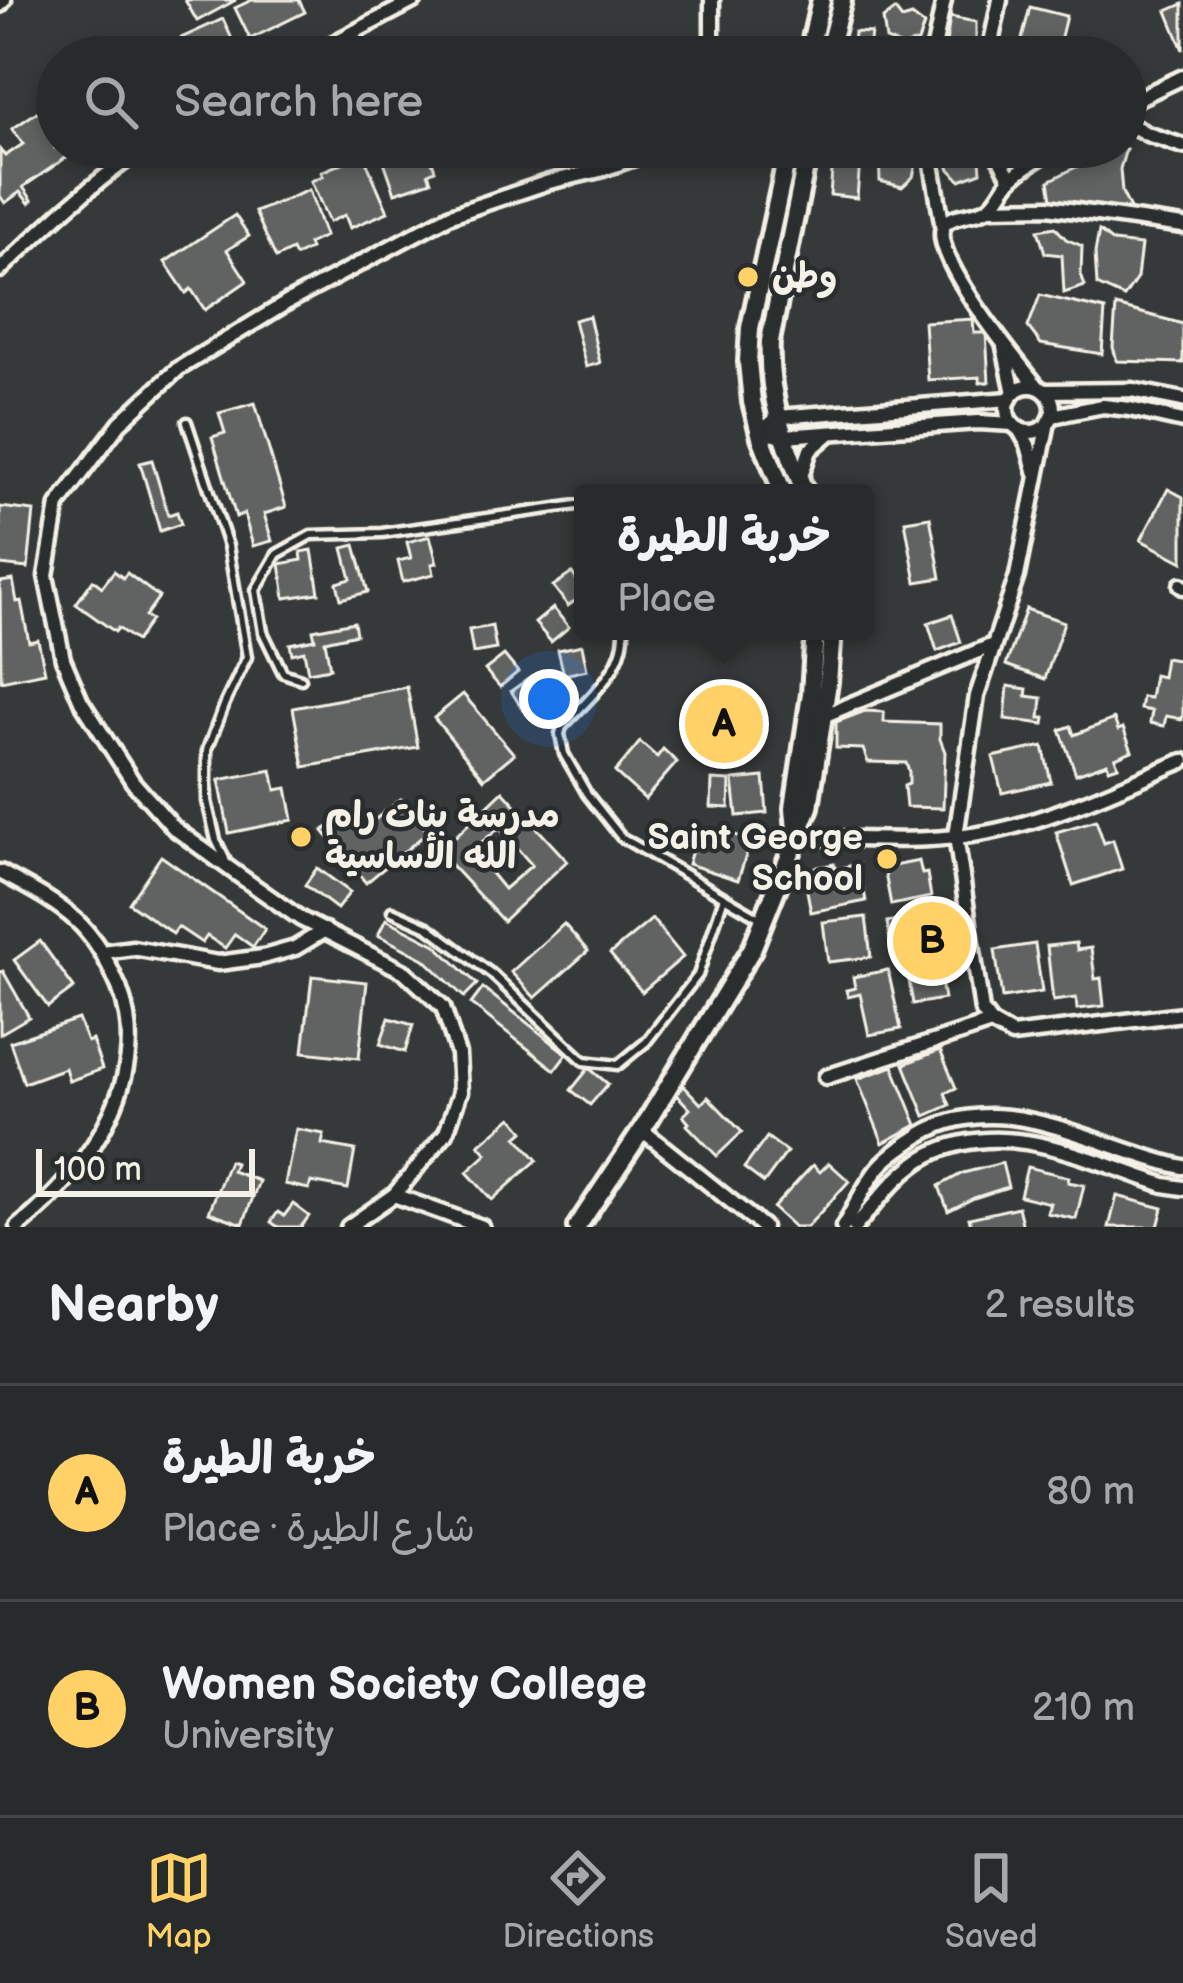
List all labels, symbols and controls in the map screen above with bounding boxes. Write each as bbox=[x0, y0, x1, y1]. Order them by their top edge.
search box bbox=[36, 36, 1147, 168]
icon: search bbox=[78, 69, 144, 135]
text: Search here bbox=[174, 75, 423, 130]
place label: وطن bbox=[772, 256, 837, 299]
marker: وطن bbox=[735, 264, 761, 290]
popup bbox=[574, 484, 874, 640]
text: خربة الطيرة bbox=[617, 510, 831, 565]
text: Place bbox=[617, 576, 716, 623]
your location bbox=[519, 669, 579, 729]
pin: A bbox=[685, 679, 763, 769]
place label: مدرسة بنات رام الله الأساسية bbox=[325, 795, 560, 879]
place label: Saint George School bbox=[648, 817, 863, 901]
marker: مدرسة بنات رام الله الأساسية bbox=[288, 824, 314, 850]
marker: Saint George School bbox=[874, 846, 900, 872]
pin: B bbox=[893, 896, 971, 986]
scale bar bbox=[36, 1143, 255, 1196]
text: 100 m bbox=[54, 1150, 142, 1190]
text: Nearby bbox=[48, 1275, 219, 1336]
text: 2 results bbox=[984, 1282, 1135, 1329]
text: خربة الطيرة bbox=[162, 1432, 376, 1487]
text: A bbox=[75, 1469, 99, 1516]
text: 80 m bbox=[1047, 1469, 1135, 1516]
text: Place · شارع الطيرة bbox=[162, 1506, 475, 1553]
text: Women Society College bbox=[162, 1658, 647, 1713]
text: B bbox=[73, 1685, 101, 1732]
text: 210 m bbox=[1032, 1685, 1135, 1732]
text: University bbox=[162, 1713, 334, 1760]
tab: Map bbox=[145, 1845, 212, 1957]
tab: Directions bbox=[502, 1845, 654, 1957]
tab: Saved bbox=[945, 1845, 1038, 1957]

